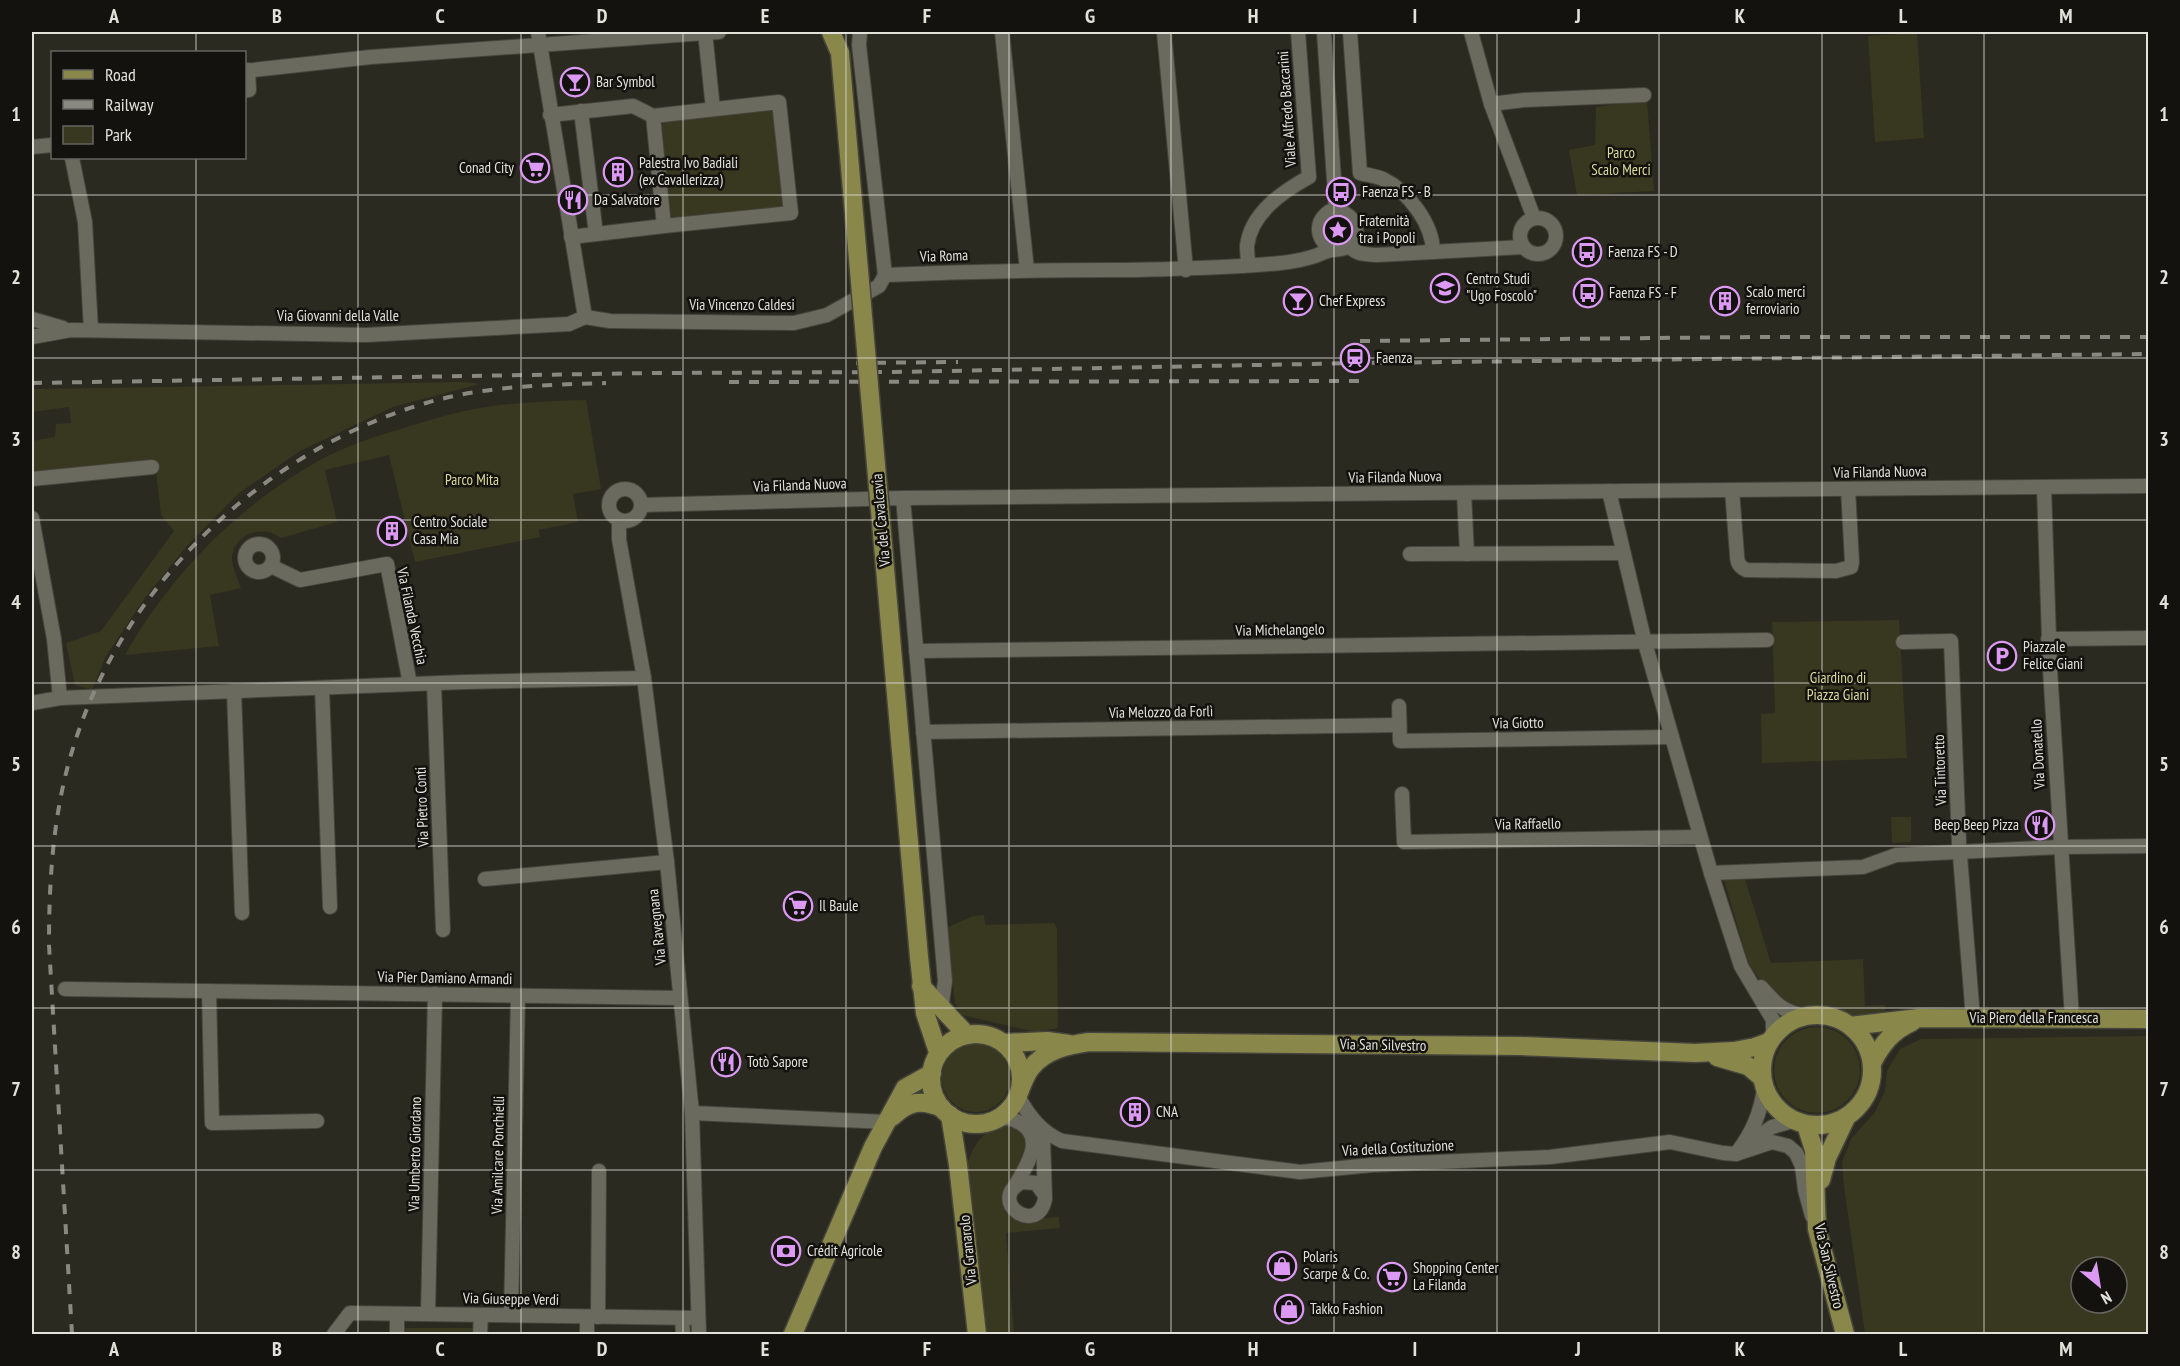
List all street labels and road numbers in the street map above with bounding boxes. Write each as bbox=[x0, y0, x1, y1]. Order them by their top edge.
street label: Viale Alfredo Baccarini bbox=[1273, 50, 1300, 169]
street label: Via Roma bbox=[919, 245, 968, 266]
street label: Via Vincenzo Caldesi bbox=[688, 295, 795, 314]
street label: Via Giovanni della Valle bbox=[276, 306, 399, 325]
street label: Via Filanda Nuova bbox=[1832, 461, 1927, 482]
street label: Via Filanda Nuova bbox=[1347, 466, 1442, 487]
street label: Via Filanda Nuova bbox=[752, 473, 847, 496]
street label: Via del Cavalcavia bbox=[867, 473, 894, 568]
street label: Via Filanda Vecchia bbox=[393, 565, 432, 666]
street label: Via Michelangelo bbox=[1234, 619, 1325, 640]
street label: Via Melozzo da Forlì bbox=[1108, 701, 1213, 722]
street label: Via Giotto bbox=[1491, 713, 1544, 732]
street label: Via Donatello bbox=[2026, 719, 2049, 790]
street label: Via Tintoretto bbox=[1929, 734, 1950, 807]
street label: Via Pietro Conti bbox=[411, 767, 432, 849]
street label: Via Raffaello bbox=[1494, 813, 1561, 834]
street label: Via Ravegnana bbox=[643, 888, 670, 967]
street label: Via Pier Damiano Armandi bbox=[376, 967, 513, 988]
street label: Via Piero della Francesca bbox=[1969, 1008, 2098, 1027]
street label: Via San Silvestro bbox=[1339, 1034, 1426, 1055]
street label: Via Amilcare Ponchielli bbox=[487, 1096, 508, 1215]
street label: Via Umberto Giordano bbox=[404, 1097, 425, 1212]
street label: Via della Costituzione bbox=[1340, 1135, 1454, 1160]
street label: Via Granarolo bbox=[954, 1214, 981, 1287]
street label: Via San Silvestro bbox=[1810, 1221, 1848, 1310]
street label: Via Giuseppe Verdi bbox=[462, 1288, 559, 1309]

